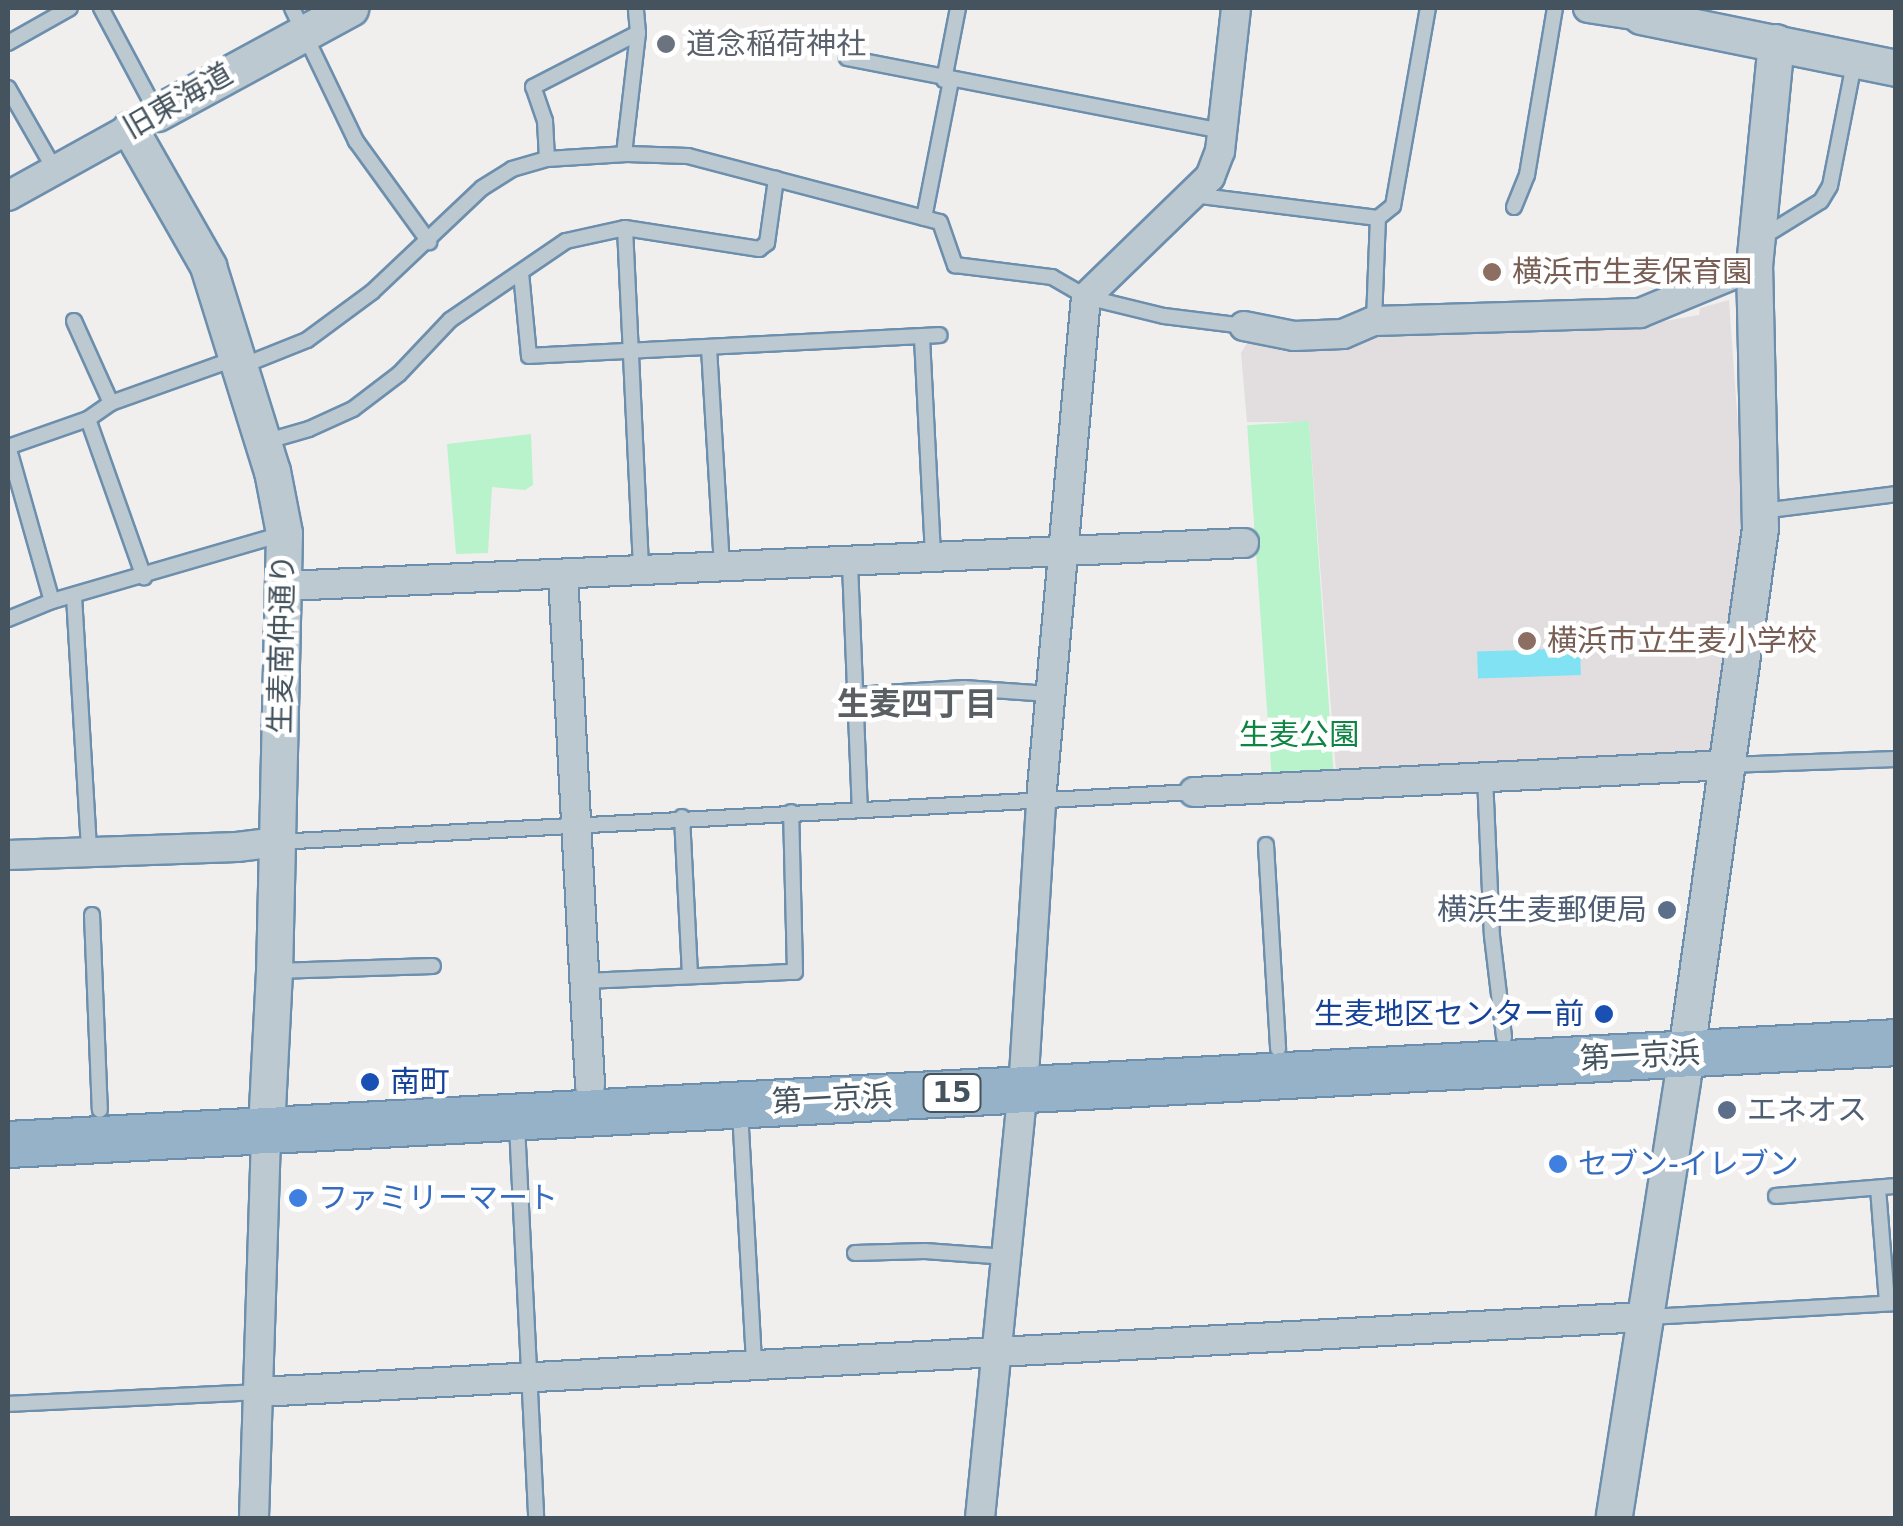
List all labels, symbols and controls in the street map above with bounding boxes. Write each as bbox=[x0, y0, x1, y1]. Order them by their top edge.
place label: 道念稲荷神社 bbox=[686, 26, 866, 62]
marker: 道念稲荷神社 bbox=[655, 33, 677, 55]
street label: 旧東海道 bbox=[117, 55, 239, 147]
place label: 横浜市生麦保育園 bbox=[1512, 254, 1752, 290]
marker: 横浜市生麦保育園 bbox=[1481, 261, 1503, 283]
street label: 生麦南仲通り bbox=[262, 554, 302, 734]
place label: 横浜市立生麦小学校 bbox=[1547, 623, 1817, 659]
marker: 横浜市立生麦小学校 bbox=[1516, 630, 1538, 652]
district label: 生麦四丁目 bbox=[837, 685, 997, 723]
park label: 生麦公園 bbox=[1239, 717, 1359, 753]
place label: 横浜生麦郵便局 bbox=[1437, 892, 1647, 928]
marker: 横浜生麦郵便局 bbox=[1656, 899, 1678, 921]
place label: 生麦地区センター前 bbox=[1314, 996, 1584, 1032]
marker: 生麦地区センター前 bbox=[1593, 1003, 1615, 1025]
street label: 第一京浜 bbox=[1579, 1035, 1701, 1077]
place label: 南町 bbox=[390, 1064, 450, 1100]
road number: 15 bbox=[922, 1070, 982, 1116]
marker: 南町 bbox=[359, 1071, 381, 1093]
street label: 第一京浜 bbox=[771, 1078, 893, 1120]
place label: エネオス bbox=[1747, 1092, 1867, 1128]
marker: エネオス bbox=[1716, 1099, 1738, 1121]
place label: セブン-イレブン bbox=[1578, 1146, 1799, 1182]
marker: セブン-イレブン bbox=[1547, 1153, 1569, 1175]
place label: ファミリーマート bbox=[318, 1180, 558, 1216]
marker: ファミリーマート bbox=[287, 1187, 309, 1209]

